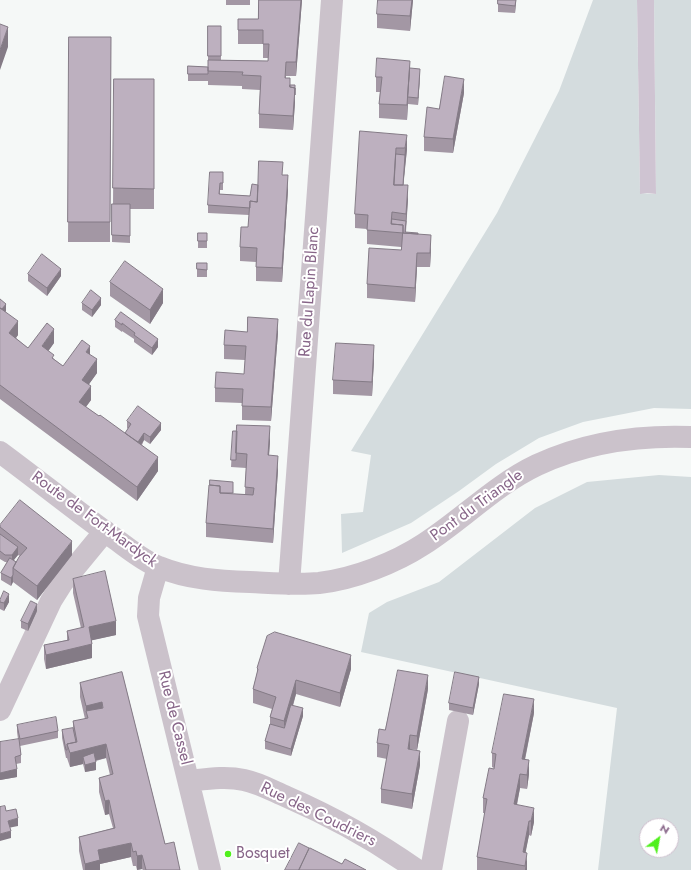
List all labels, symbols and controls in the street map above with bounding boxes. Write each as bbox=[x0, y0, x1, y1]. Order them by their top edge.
street label: Rue du Lapin Blanc bbox=[296, 226, 324, 358]
street label: Pont du Triangle bbox=[427, 466, 527, 546]
street label: Route de Fort-Mardyck bbox=[27, 468, 161, 572]
street label: Rue de Cassel bbox=[153, 669, 195, 767]
street label: Rue des Coudriers bbox=[257, 779, 379, 851]
north arrow bbox=[639, 818, 679, 858]
text: N bbox=[657, 820, 673, 838]
place label: Bosquet bbox=[236, 844, 290, 864]
marker: Bosquet bbox=[223, 849, 233, 859]

